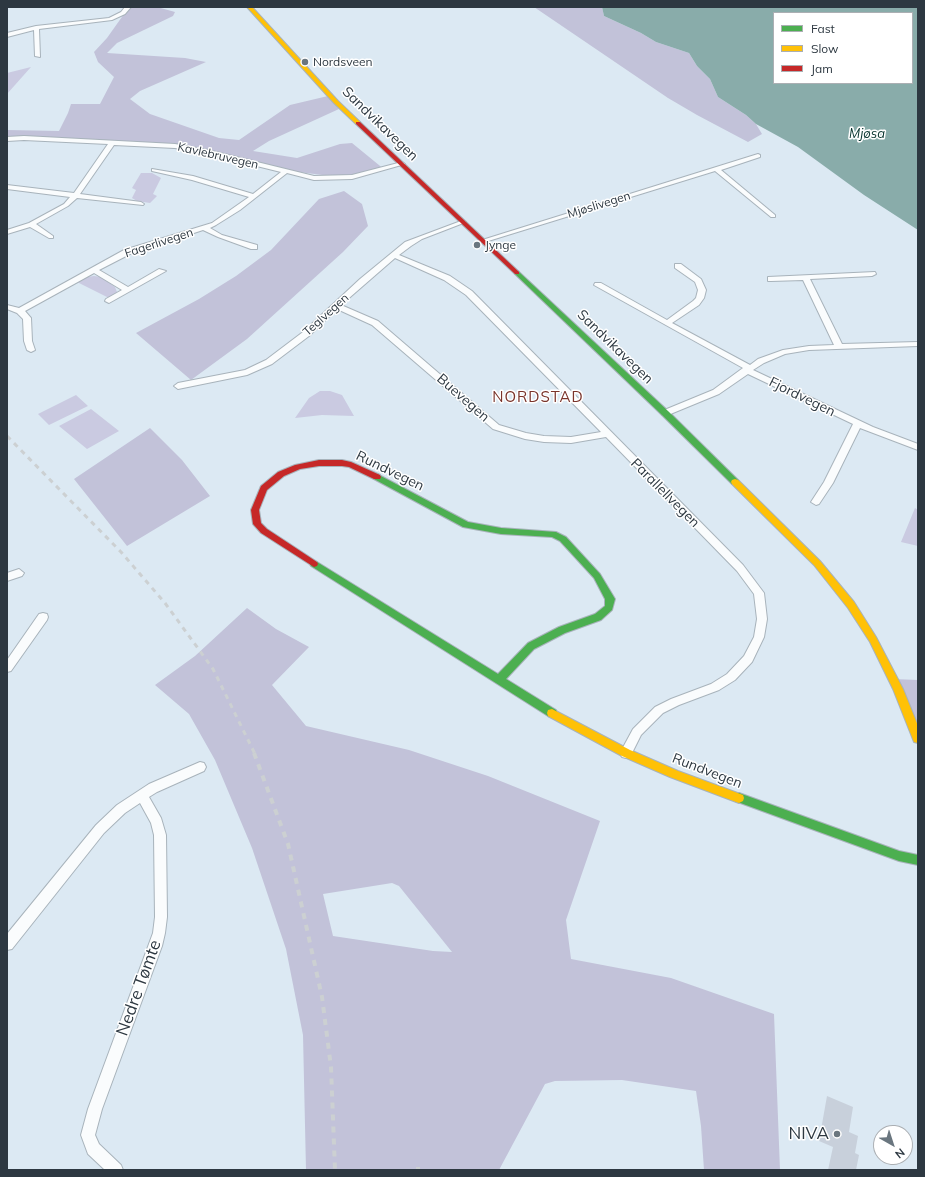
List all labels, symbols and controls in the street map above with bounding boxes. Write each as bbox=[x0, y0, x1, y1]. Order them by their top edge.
legend bbox=[773, 12, 913, 84]
text: Fast bbox=[811, 21, 835, 36]
text: Slow bbox=[811, 41, 839, 56]
place label: Nordsveen bbox=[313, 55, 372, 69]
marker: Nordsveen bbox=[300, 57, 310, 67]
text: Jam bbox=[811, 61, 833, 76]
street label: Sandvikavegen bbox=[338, 84, 422, 164]
water label: Mjøsa bbox=[849, 126, 885, 142]
street label: Kavlebruvegen bbox=[176, 140, 260, 172]
street label: Mjøslivegen bbox=[566, 189, 632, 221]
street label: Fagerlivegen bbox=[123, 225, 195, 261]
place label: Jynge bbox=[485, 238, 516, 252]
marker: Jynge bbox=[472, 240, 482, 250]
street label: Teglvegen bbox=[300, 291, 352, 339]
street label: Sandvikavegen bbox=[573, 307, 657, 387]
street label: Buevegen bbox=[433, 371, 493, 425]
street label: Fjordvegen bbox=[766, 374, 838, 420]
district label: NORDSTAD bbox=[492, 388, 584, 406]
street label: Rundvegen bbox=[353, 447, 427, 495]
street label: Parallellvegen bbox=[627, 455, 703, 531]
street label: Rundvegen bbox=[670, 750, 744, 792]
street label: Nedre Tømte bbox=[112, 937, 166, 1039]
place label: NIVA bbox=[788, 1124, 829, 1144]
north arrow bbox=[873, 1125, 913, 1165]
marker: NIVA bbox=[832, 1129, 842, 1139]
text: N bbox=[892, 1145, 908, 1162]

